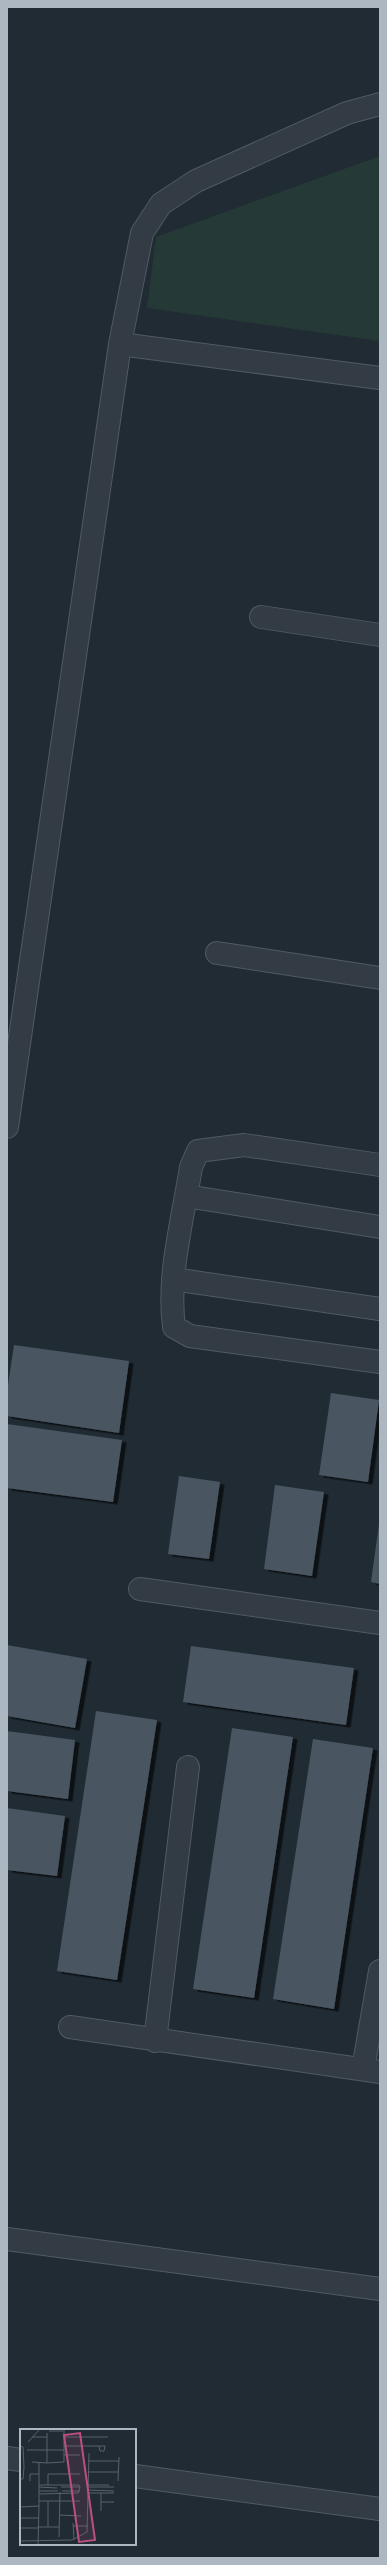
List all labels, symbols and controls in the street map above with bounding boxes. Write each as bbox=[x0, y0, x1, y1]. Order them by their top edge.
inset map bbox=[20, 2429, 136, 2545]

